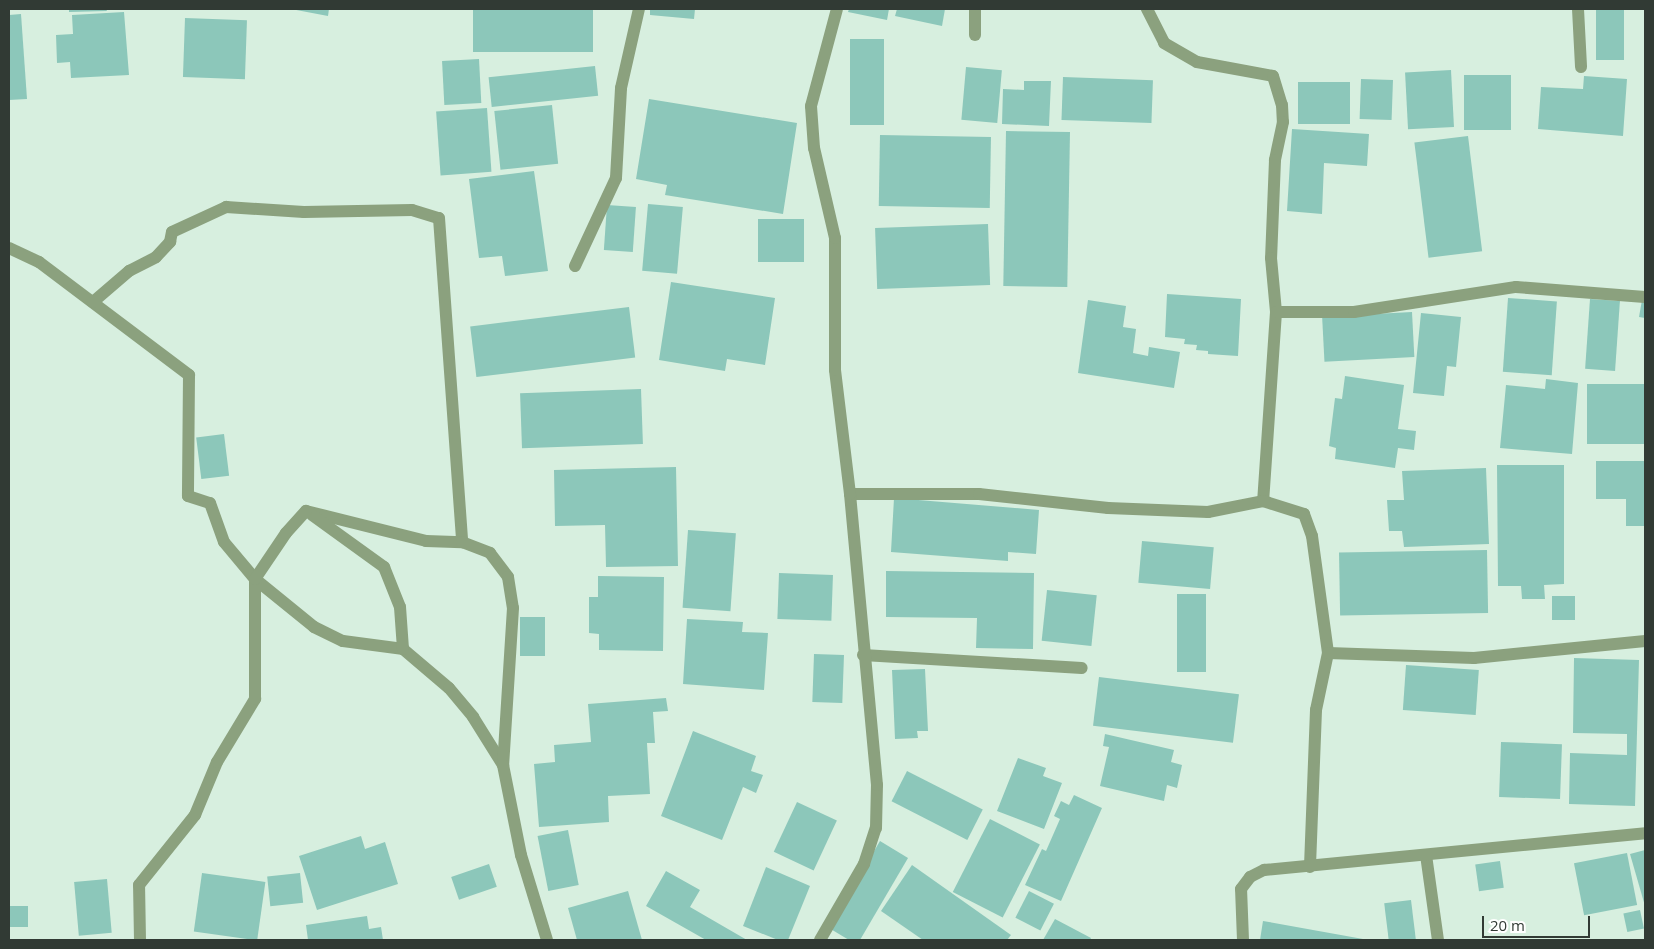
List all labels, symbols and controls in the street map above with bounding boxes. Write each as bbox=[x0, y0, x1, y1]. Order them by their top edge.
scale bar bbox=[1484, 906, 1592, 938]
text: 20 m bbox=[1490, 915, 1525, 935]

